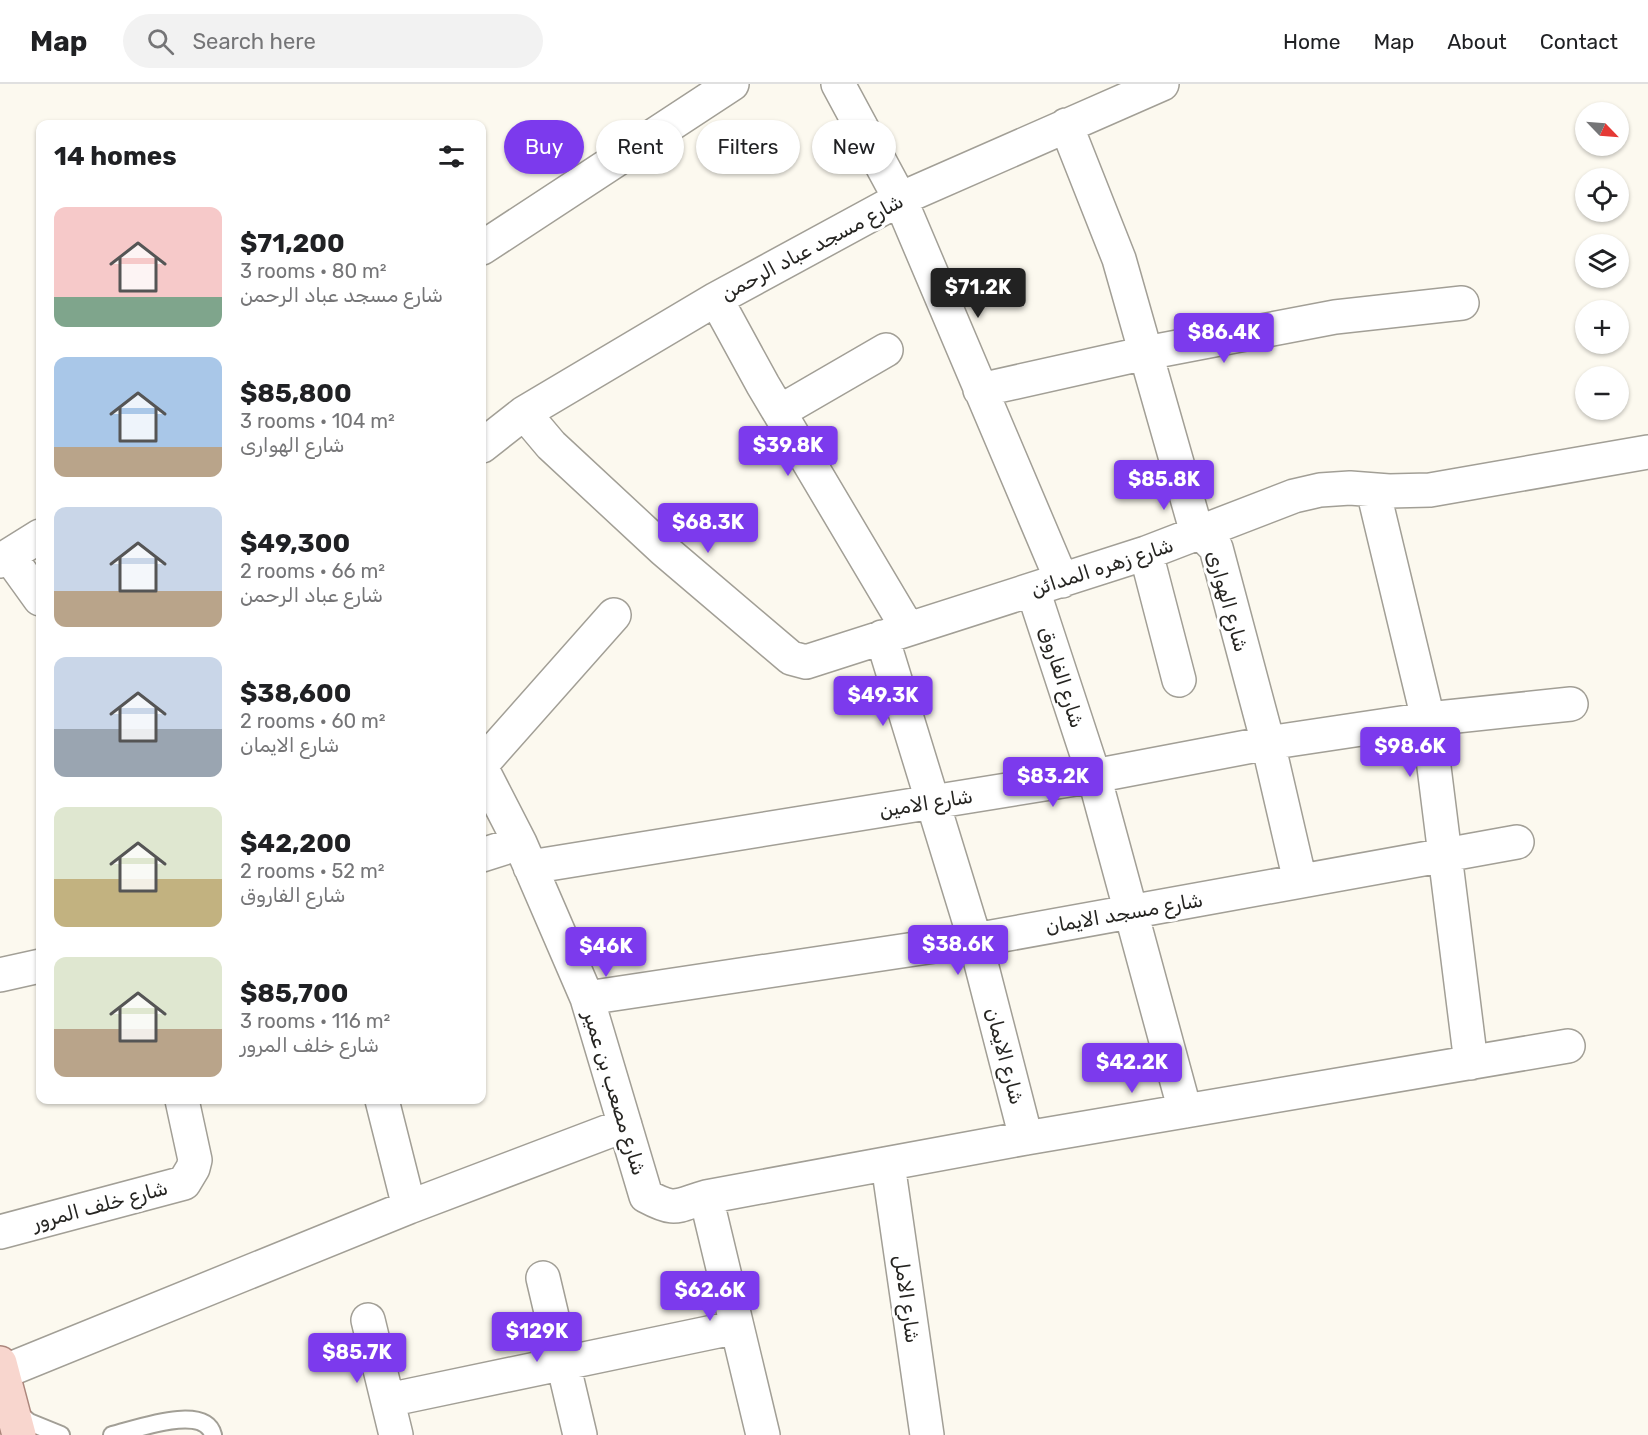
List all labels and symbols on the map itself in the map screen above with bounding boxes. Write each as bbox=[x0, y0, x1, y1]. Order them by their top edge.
north arrow bbox=[1575, 102, 1629, 156]
street label: شارع مسجد عباد الرحمن bbox=[717, 189, 908, 307]
pin: $71.2K bbox=[929, 268, 1027, 319]
pin: $86.4K bbox=[1175, 313, 1273, 364]
pin: $39.8K bbox=[739, 426, 837, 477]
pin: $85.8K bbox=[1115, 460, 1213, 511]
pin: $68.3K bbox=[659, 503, 757, 554]
street label: شارع زهره المدائن bbox=[1028, 533, 1177, 603]
street label: شارع الهوارى bbox=[1200, 547, 1254, 655]
street label: شارع الفاروق bbox=[1032, 623, 1090, 731]
pin: $49.3K bbox=[834, 676, 932, 727]
pin: $98.6K bbox=[1361, 727, 1459, 778]
pin: $83.2K bbox=[1004, 757, 1102, 808]
street label: شارع الامين bbox=[878, 784, 975, 824]
street label: شارع مسجد الايمان bbox=[1043, 887, 1205, 941]
pin: $38.6K bbox=[909, 925, 1007, 976]
pin: $46K bbox=[570, 927, 642, 978]
street label: شارع الايمان bbox=[979, 1005, 1029, 1108]
street label: شارع مصعب بن عمير bbox=[576, 1007, 651, 1179]
pin: $42.2K bbox=[1083, 1043, 1181, 1094]
street label: شارع خلف المرور bbox=[29, 1175, 171, 1237]
street label: شارع الامل bbox=[887, 1253, 925, 1345]
pin: $62.6K bbox=[661, 1271, 759, 1322]
pin: $129K bbox=[495, 1312, 579, 1363]
pin: $85.7K bbox=[308, 1333, 406, 1384]

